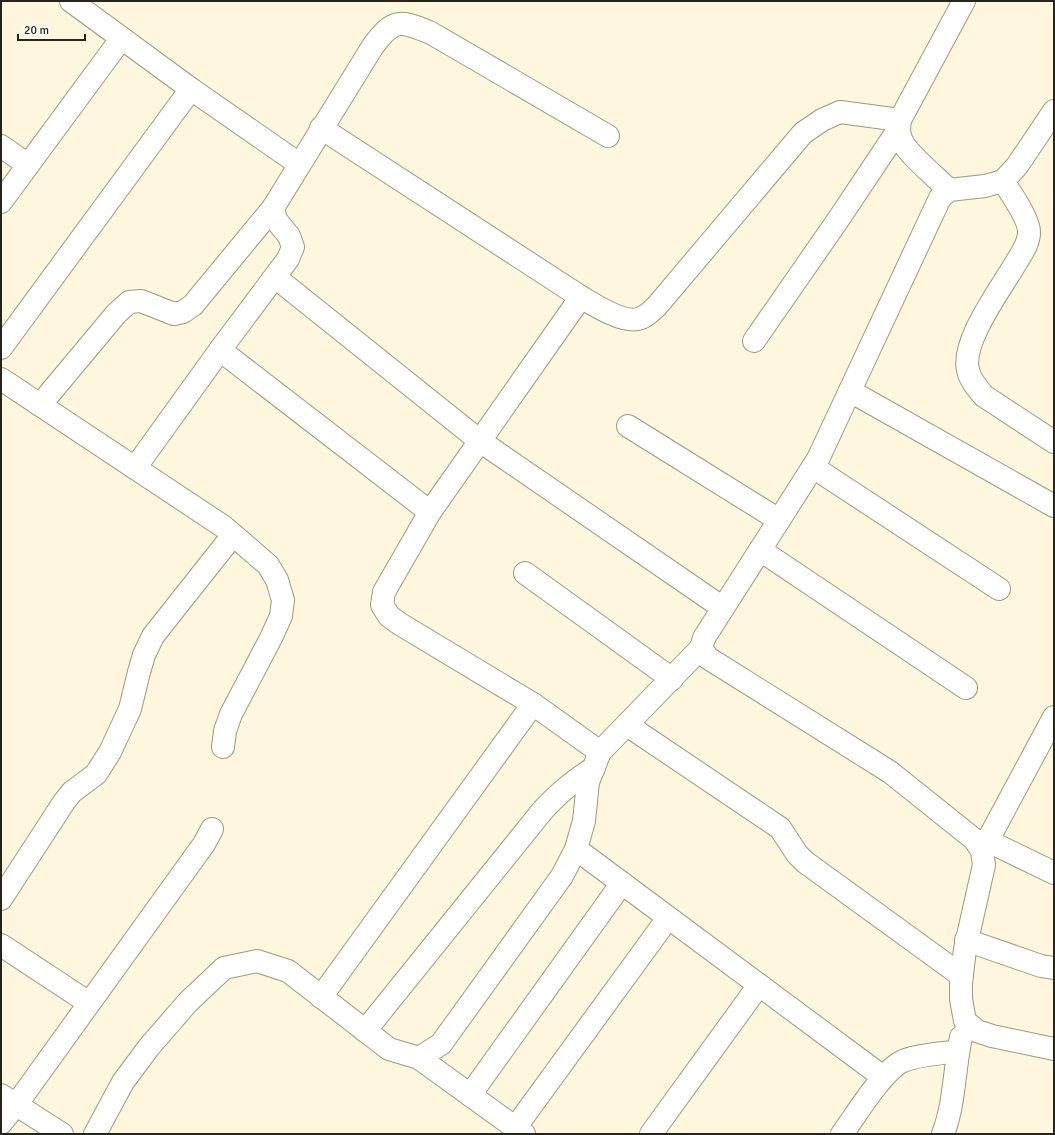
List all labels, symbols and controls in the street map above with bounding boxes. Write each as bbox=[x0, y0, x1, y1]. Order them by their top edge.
scale bar bbox=[18, 16, 85, 42]
text: 20 m bbox=[24, 23, 49, 38]

